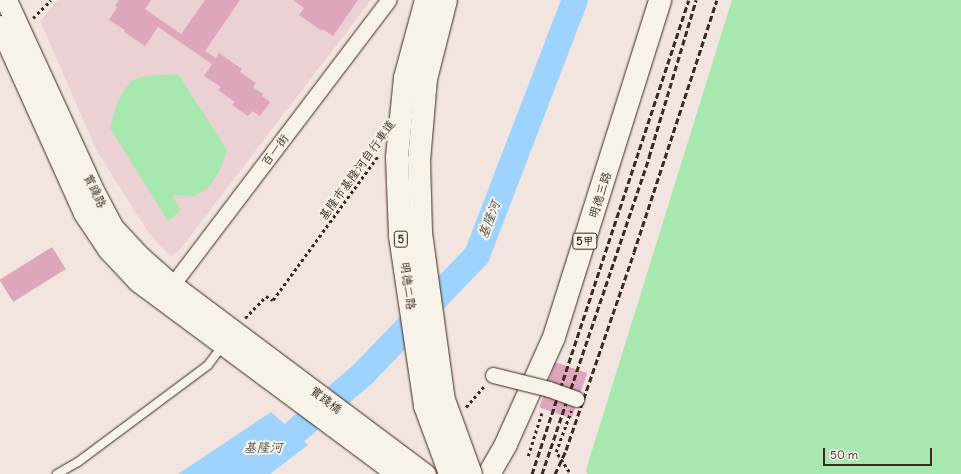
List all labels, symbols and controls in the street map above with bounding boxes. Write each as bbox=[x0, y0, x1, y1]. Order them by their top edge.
street label: 基隆市基隆河自行車道 bbox=[316, 117, 398, 223]
street label: 百一街 bbox=[258, 131, 292, 169]
street label: 明德三路 bbox=[586, 170, 614, 220]
street label: 實踐路 bbox=[81, 172, 109, 210]
water label: 基隆河 bbox=[476, 199, 504, 241]
road number: 5 bbox=[393, 230, 409, 248]
road number: 5甲 bbox=[572, 232, 598, 250]
street label: 明德二路 bbox=[398, 261, 418, 311]
street label: 實踐橋 bbox=[307, 383, 345, 417]
water label: 基隆河 bbox=[244, 440, 282, 456]
scale bar bbox=[825, 440, 934, 466]
text: 50 m bbox=[830, 447, 858, 462]

